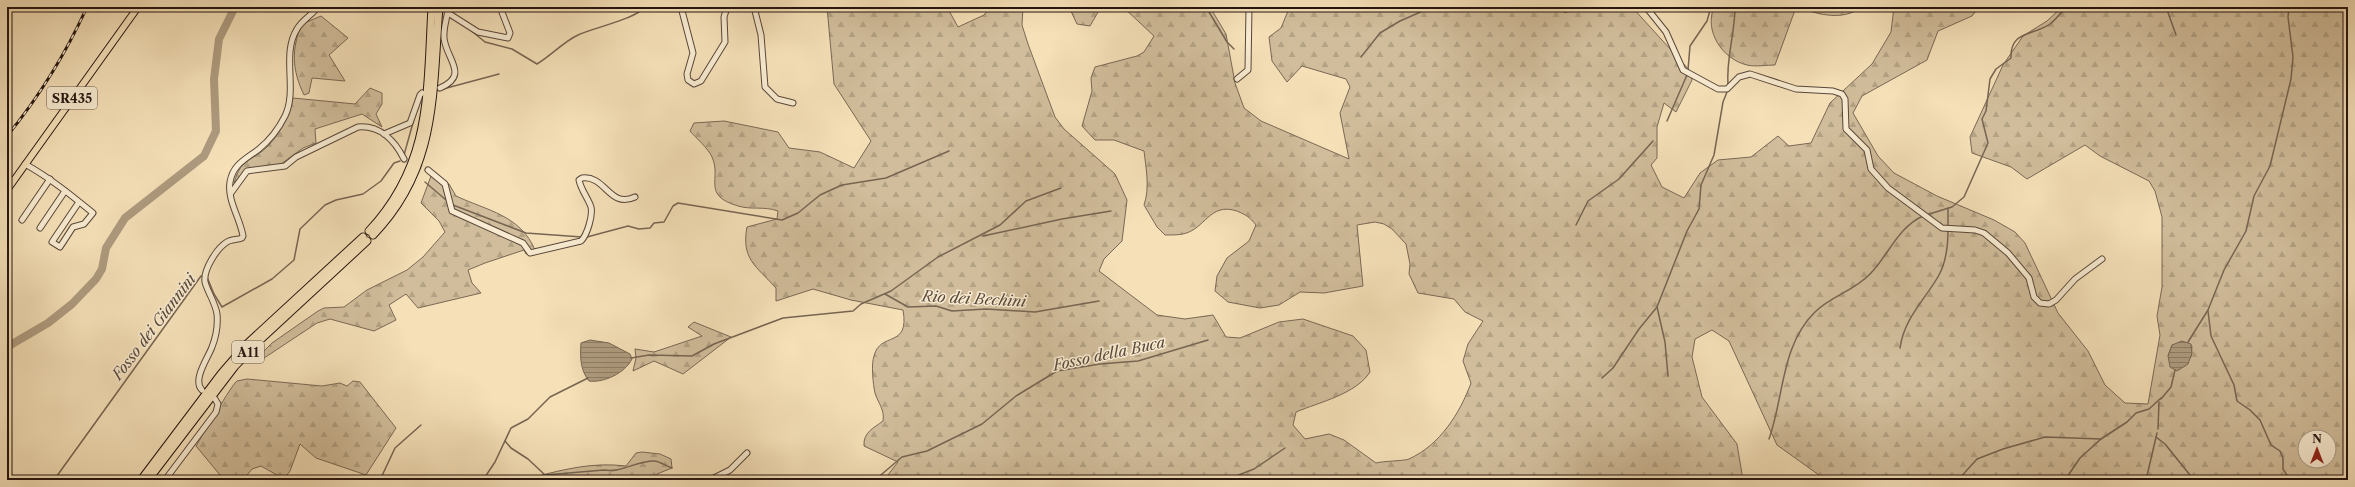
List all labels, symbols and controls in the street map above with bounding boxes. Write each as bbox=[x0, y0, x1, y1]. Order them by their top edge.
road number: SR435 bbox=[47, 87, 97, 109]
water label: Fosso dei Giannini bbox=[107, 269, 200, 384]
water label: Rio dei Bechini bbox=[921, 286, 1028, 311]
water label: Fosso della Buca bbox=[1050, 332, 1167, 375]
road number: A11 bbox=[232, 341, 264, 363]
north arrow bbox=[2297, 429, 2337, 469]
text: N bbox=[2312, 432, 2322, 446]

